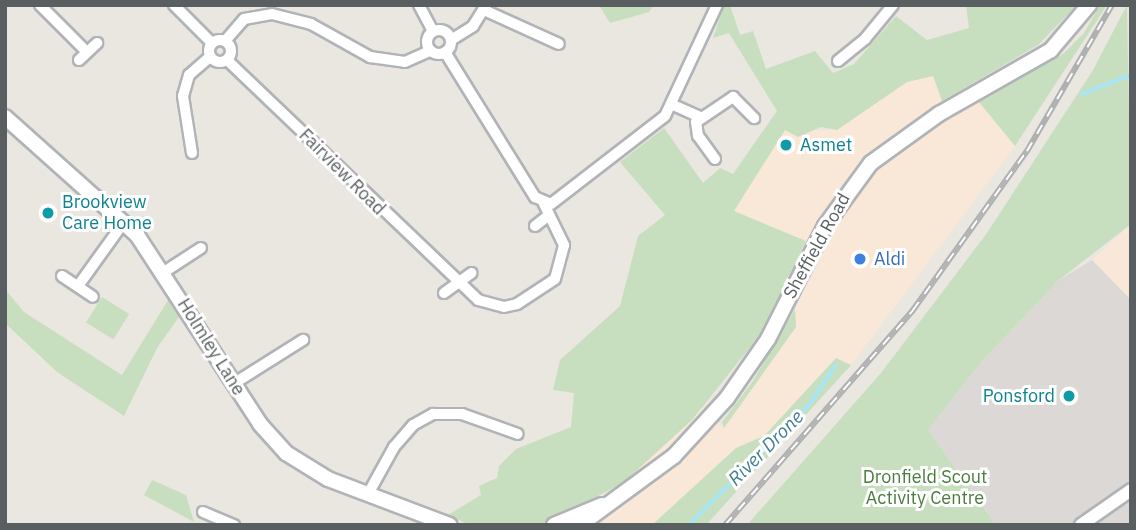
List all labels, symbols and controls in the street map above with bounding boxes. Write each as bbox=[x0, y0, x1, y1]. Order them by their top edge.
street label: Fairview Road bbox=[294, 124, 390, 220]
place label: Asmet bbox=[800, 134, 852, 156]
marker: Asmet bbox=[778, 137, 794, 153]
street label: Sheffield Road bbox=[779, 189, 855, 303]
place label: Brookview Care Home bbox=[62, 192, 152, 234]
marker: Brookview Care Home bbox=[40, 205, 56, 221]
place label: Aldi bbox=[874, 248, 905, 270]
marker: Aldi bbox=[852, 251, 868, 267]
street label: Holmley Lane bbox=[173, 295, 249, 399]
place label: Ponsford bbox=[983, 385, 1055, 407]
marker: Ponsford bbox=[1061, 388, 1077, 404]
water label: River Drone bbox=[724, 406, 808, 490]
park label: Dronfield Scout Activity Centre bbox=[863, 467, 987, 510]

